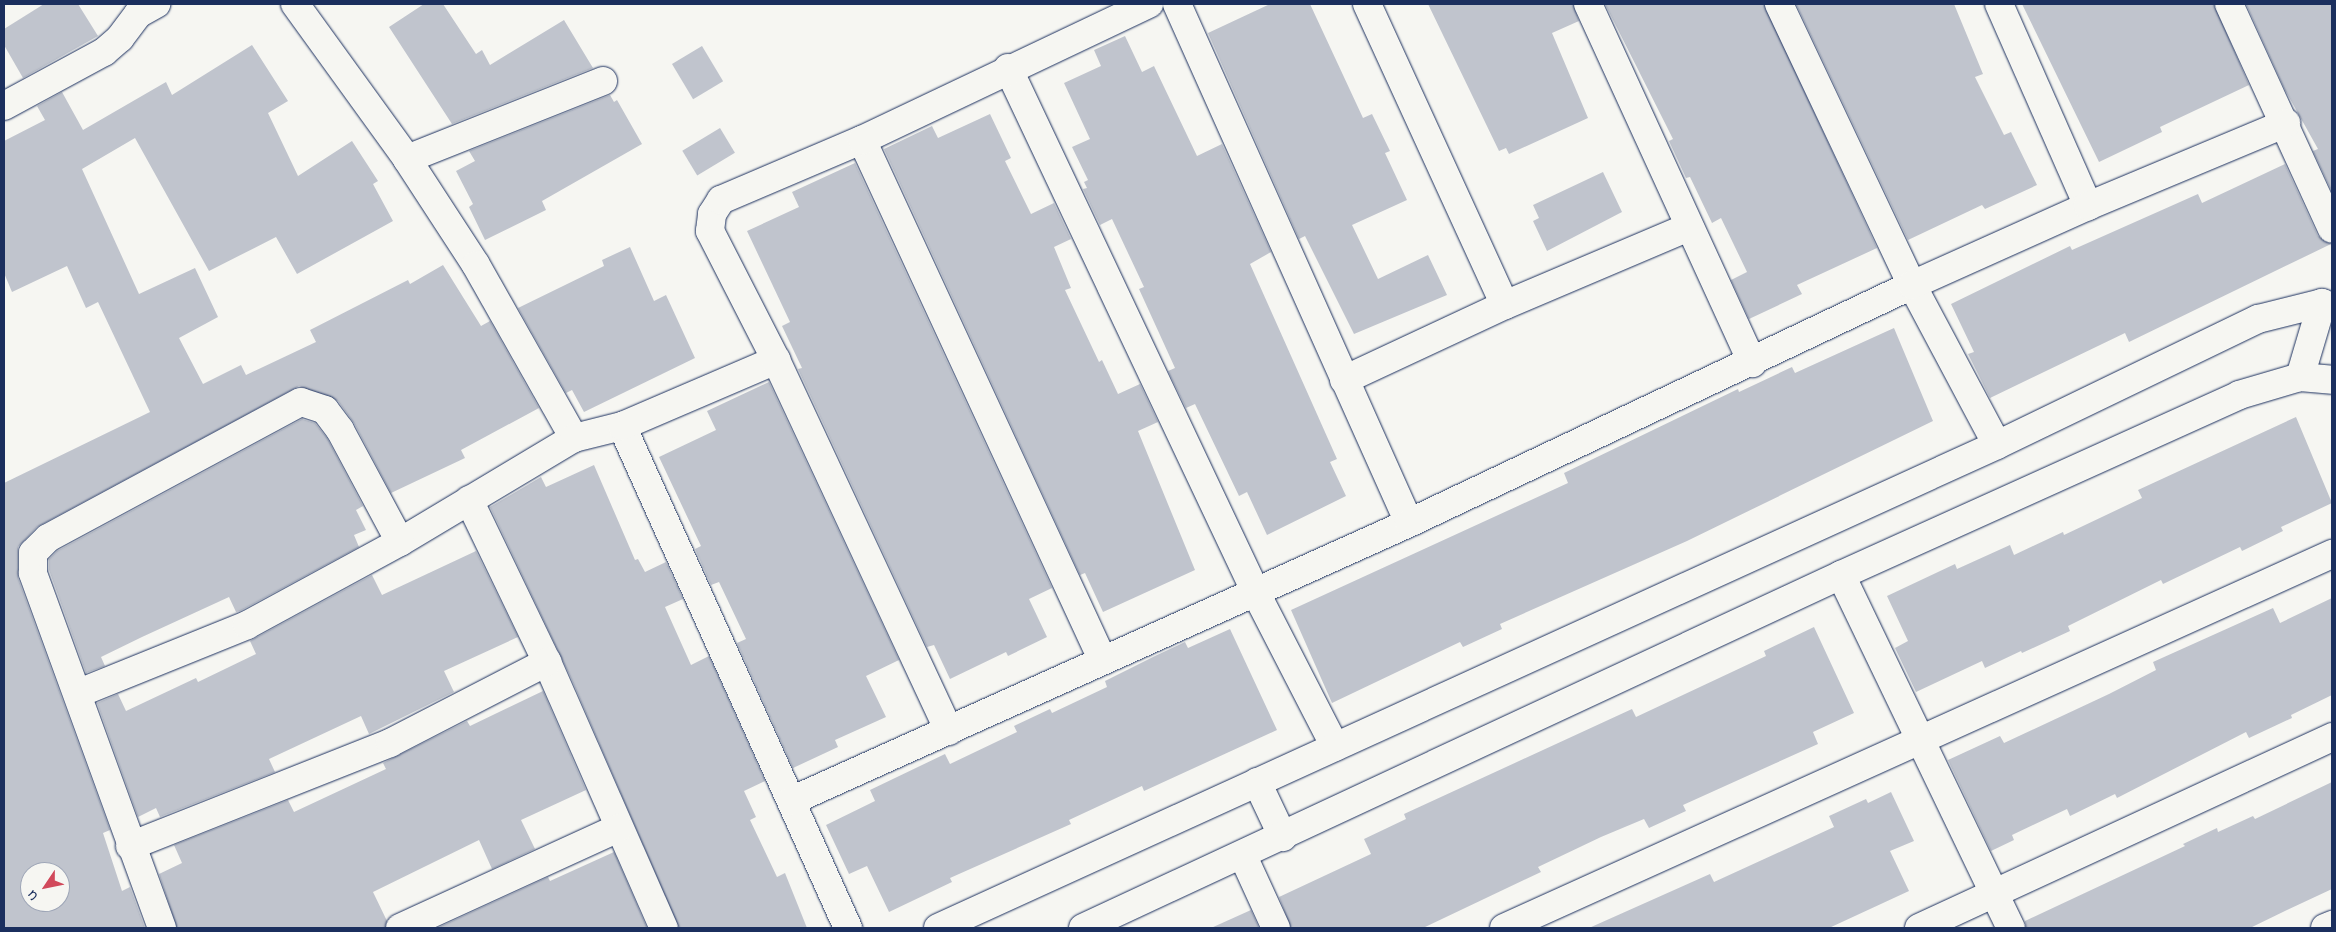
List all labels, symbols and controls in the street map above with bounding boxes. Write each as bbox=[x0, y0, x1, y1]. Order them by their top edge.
north arrow bbox=[20, 862, 70, 912]
text: U bbox=[22, 886, 44, 905]

